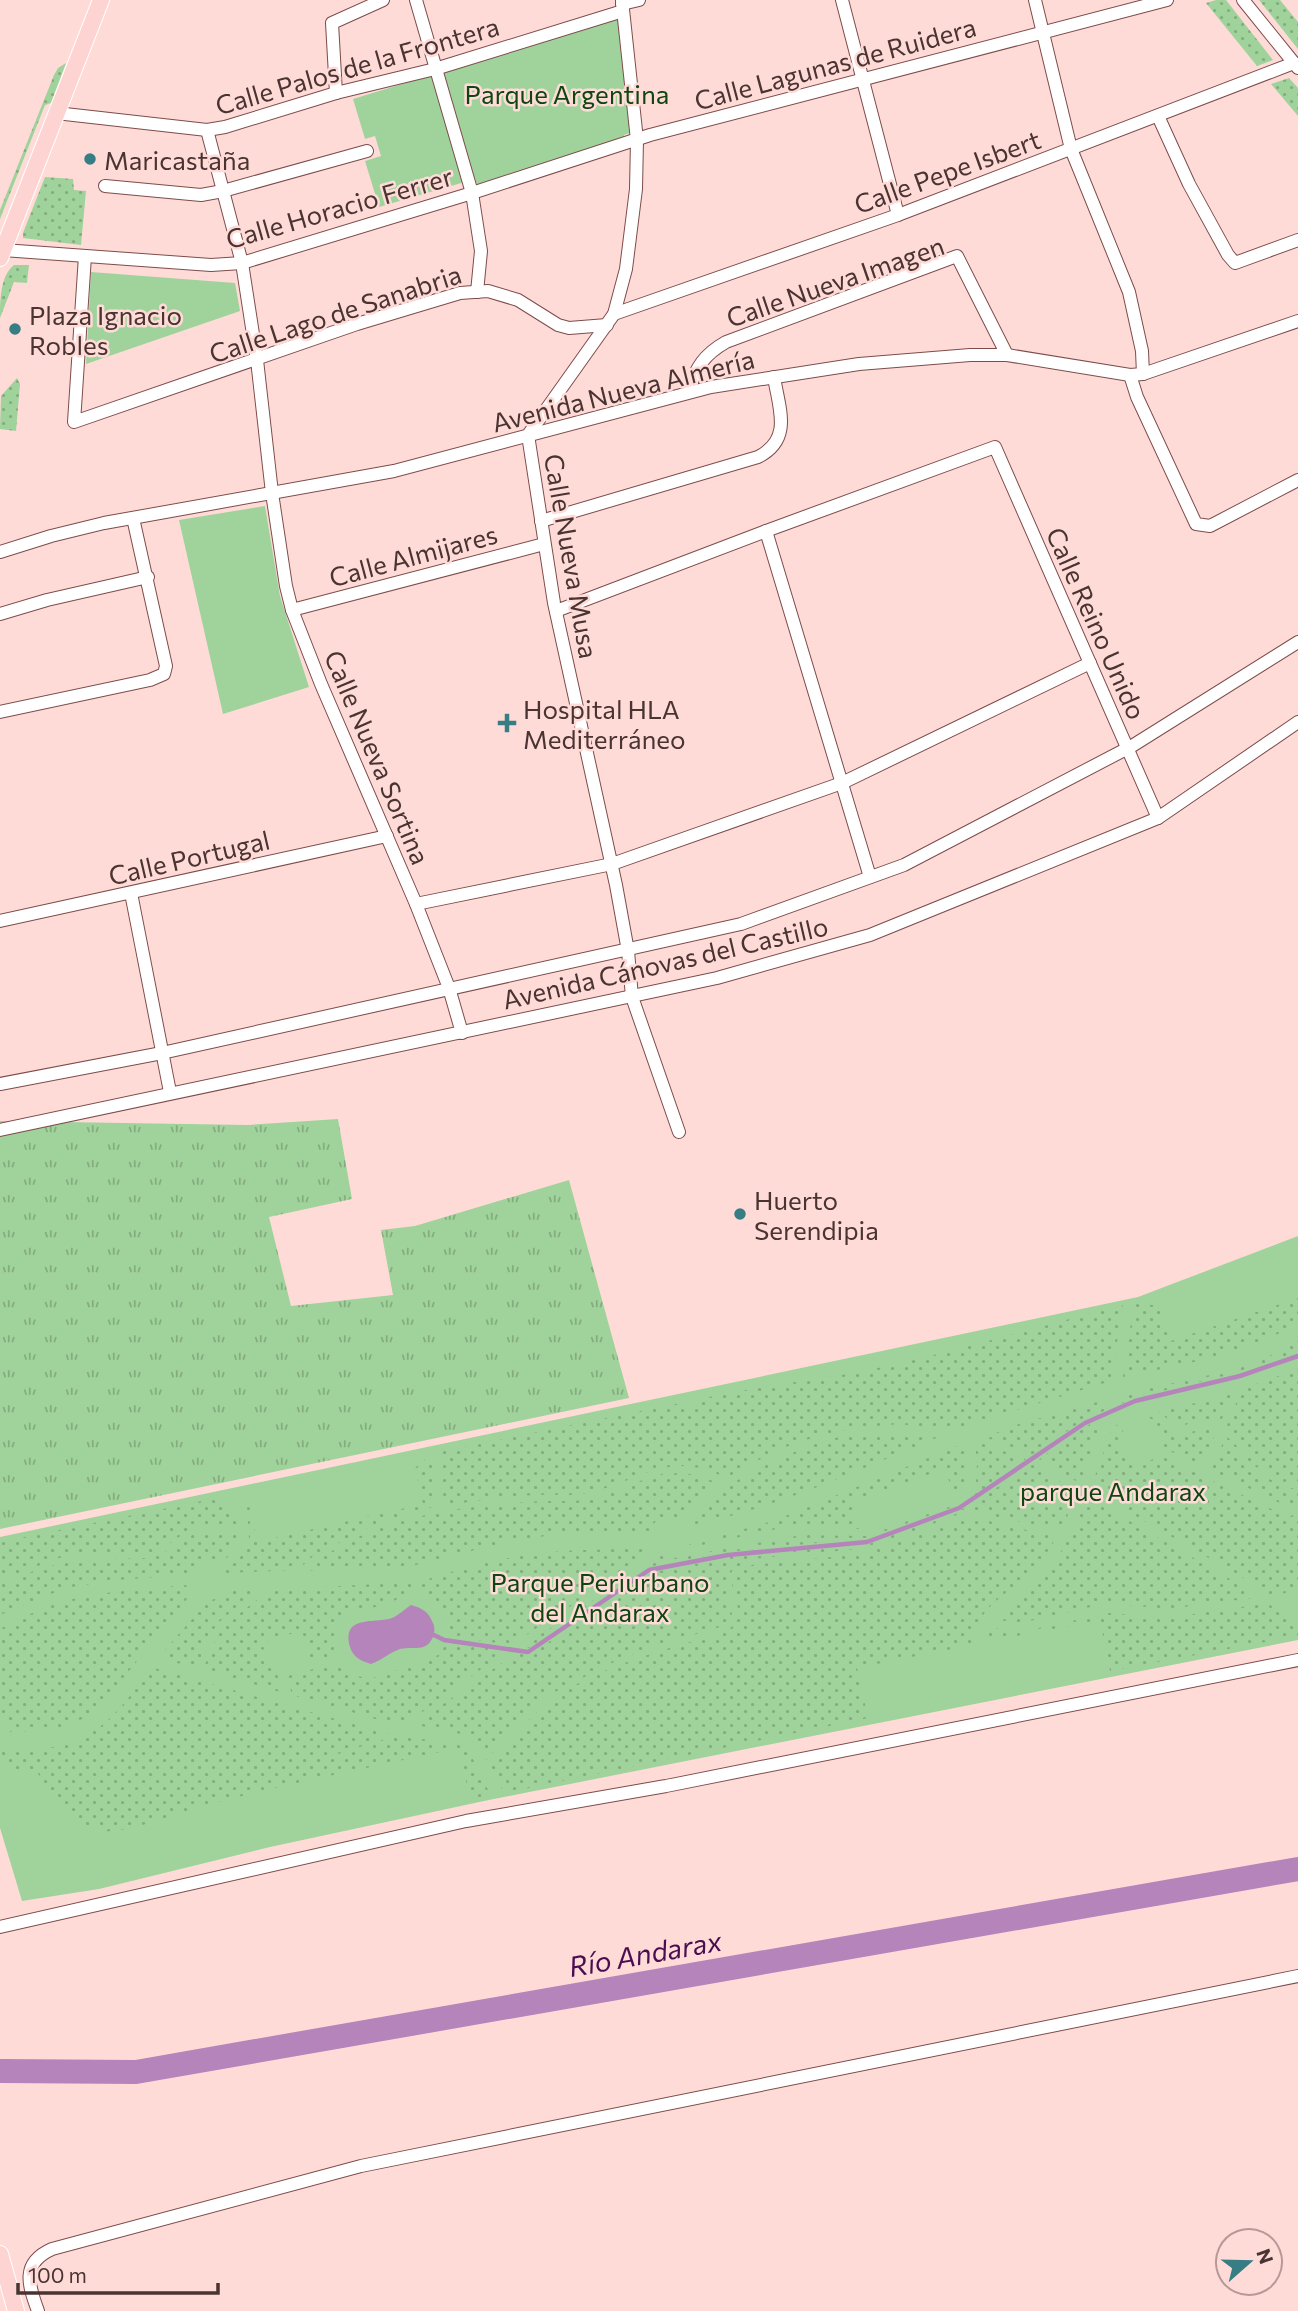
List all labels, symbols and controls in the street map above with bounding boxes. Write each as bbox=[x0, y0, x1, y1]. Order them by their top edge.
street label: Calle Palos de la Frontera bbox=[212, 10, 502, 120]
street label: Calle Lagunas de Ruidera bbox=[691, 10, 979, 116]
park label: Parque Argentina bbox=[465, 78, 669, 109]
street label: Calle Pepe Isbert bbox=[850, 123, 1044, 219]
place label: Maricastaña bbox=[104, 144, 250, 175]
marker: Maricastaña bbox=[82, 151, 98, 167]
street label: Calle Horacio Ferrer bbox=[222, 160, 456, 254]
street label: Calle Nueva Imagen bbox=[722, 229, 948, 333]
street label: Calle Lago de Sanabria bbox=[205, 258, 465, 368]
place label: Plaza Ignacio Robles bbox=[29, 299, 182, 360]
marker: Plaza Ignacio Robles bbox=[7, 321, 23, 337]
street label: Avenida Nueva Almería bbox=[489, 342, 757, 438]
street label: Calle Nueva Musa bbox=[539, 451, 605, 661]
street label: Calle Almijares bbox=[325, 518, 501, 592]
street label: Calle Reino Unido bbox=[1041, 522, 1153, 724]
street label: Calle Nueva Sortina bbox=[319, 645, 437, 869]
place label: Hospital HLA Mediterráneo bbox=[523, 693, 686, 754]
marker: Hospital HLA Mediterráneo bbox=[497, 713, 517, 733]
street label: Calle Portugal bbox=[105, 823, 273, 891]
street label: Avenida Cánovas del Castillo bbox=[499, 909, 831, 1015]
place label: Huerto Serendipia bbox=[754, 1184, 879, 1245]
marker: Huerto Serendipia bbox=[732, 1206, 748, 1222]
park label: parque Andarax bbox=[1020, 1475, 1206, 1506]
park label: Parque Periurbano del Andarax bbox=[490, 1566, 710, 1627]
water label: Río Andarax bbox=[566, 1923, 725, 1983]
north arrow bbox=[1214, 2227, 1284, 2297]
text: N bbox=[1252, 2245, 1279, 2267]
scale bar bbox=[18, 2252, 217, 2296]
text: 100 m bbox=[28, 2262, 87, 2287]

